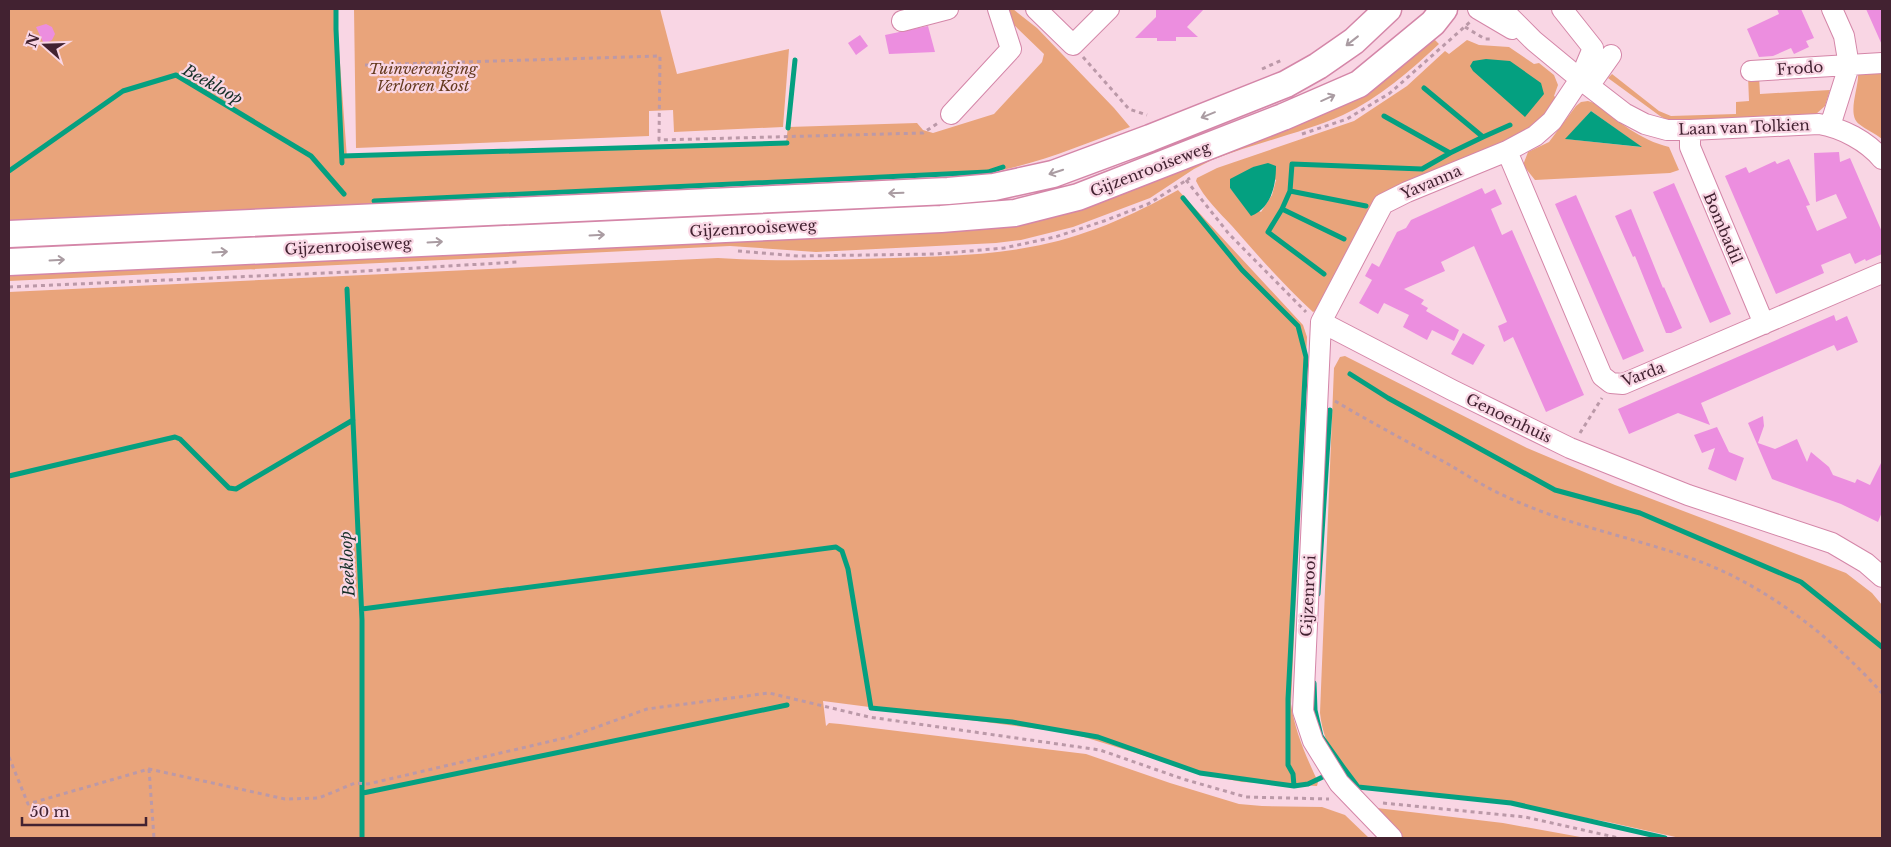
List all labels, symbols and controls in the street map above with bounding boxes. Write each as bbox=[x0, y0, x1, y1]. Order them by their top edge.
north arrow bbox=[20, 20, 70, 70]
text: N bbox=[22, 31, 43, 50]
one-way arrow bbox=[1346, 36, 1359, 47]
street label: Frodo bbox=[1776, 57, 1824, 79]
water label: Beekloop bbox=[179, 59, 246, 109]
park label: Tuinvereniging Verloren Kost bbox=[369, 59, 478, 95]
one-way arrow bbox=[1320, 92, 1335, 102]
one-way arrow bbox=[1201, 111, 1216, 120]
street label: Laan van Tolkien bbox=[1678, 115, 1810, 139]
street label: Gijzenrooiseweg bbox=[1087, 137, 1214, 201]
street label: Yavanna bbox=[1397, 161, 1465, 204]
one-way arrow bbox=[1049, 168, 1064, 177]
one-way arrow bbox=[888, 189, 904, 198]
street label: Bombadil bbox=[1699, 189, 1747, 267]
street label: Gijzenrooiseweg bbox=[689, 215, 818, 241]
one-way arrow bbox=[589, 230, 605, 239]
street label: Gijzenrooiseweg bbox=[284, 233, 413, 259]
one-way arrow bbox=[426, 238, 442, 247]
one-way arrow bbox=[212, 248, 228, 257]
one-way arrow bbox=[49, 255, 65, 265]
street label: Varda bbox=[1618, 357, 1668, 391]
street label: Genoenhuis bbox=[1463, 389, 1555, 447]
water label: Beekloop bbox=[335, 531, 359, 598]
street label: Gijzenrooi bbox=[1296, 555, 1320, 637]
scale bar bbox=[22, 794, 146, 826]
text: 50 m bbox=[30, 802, 70, 821]

